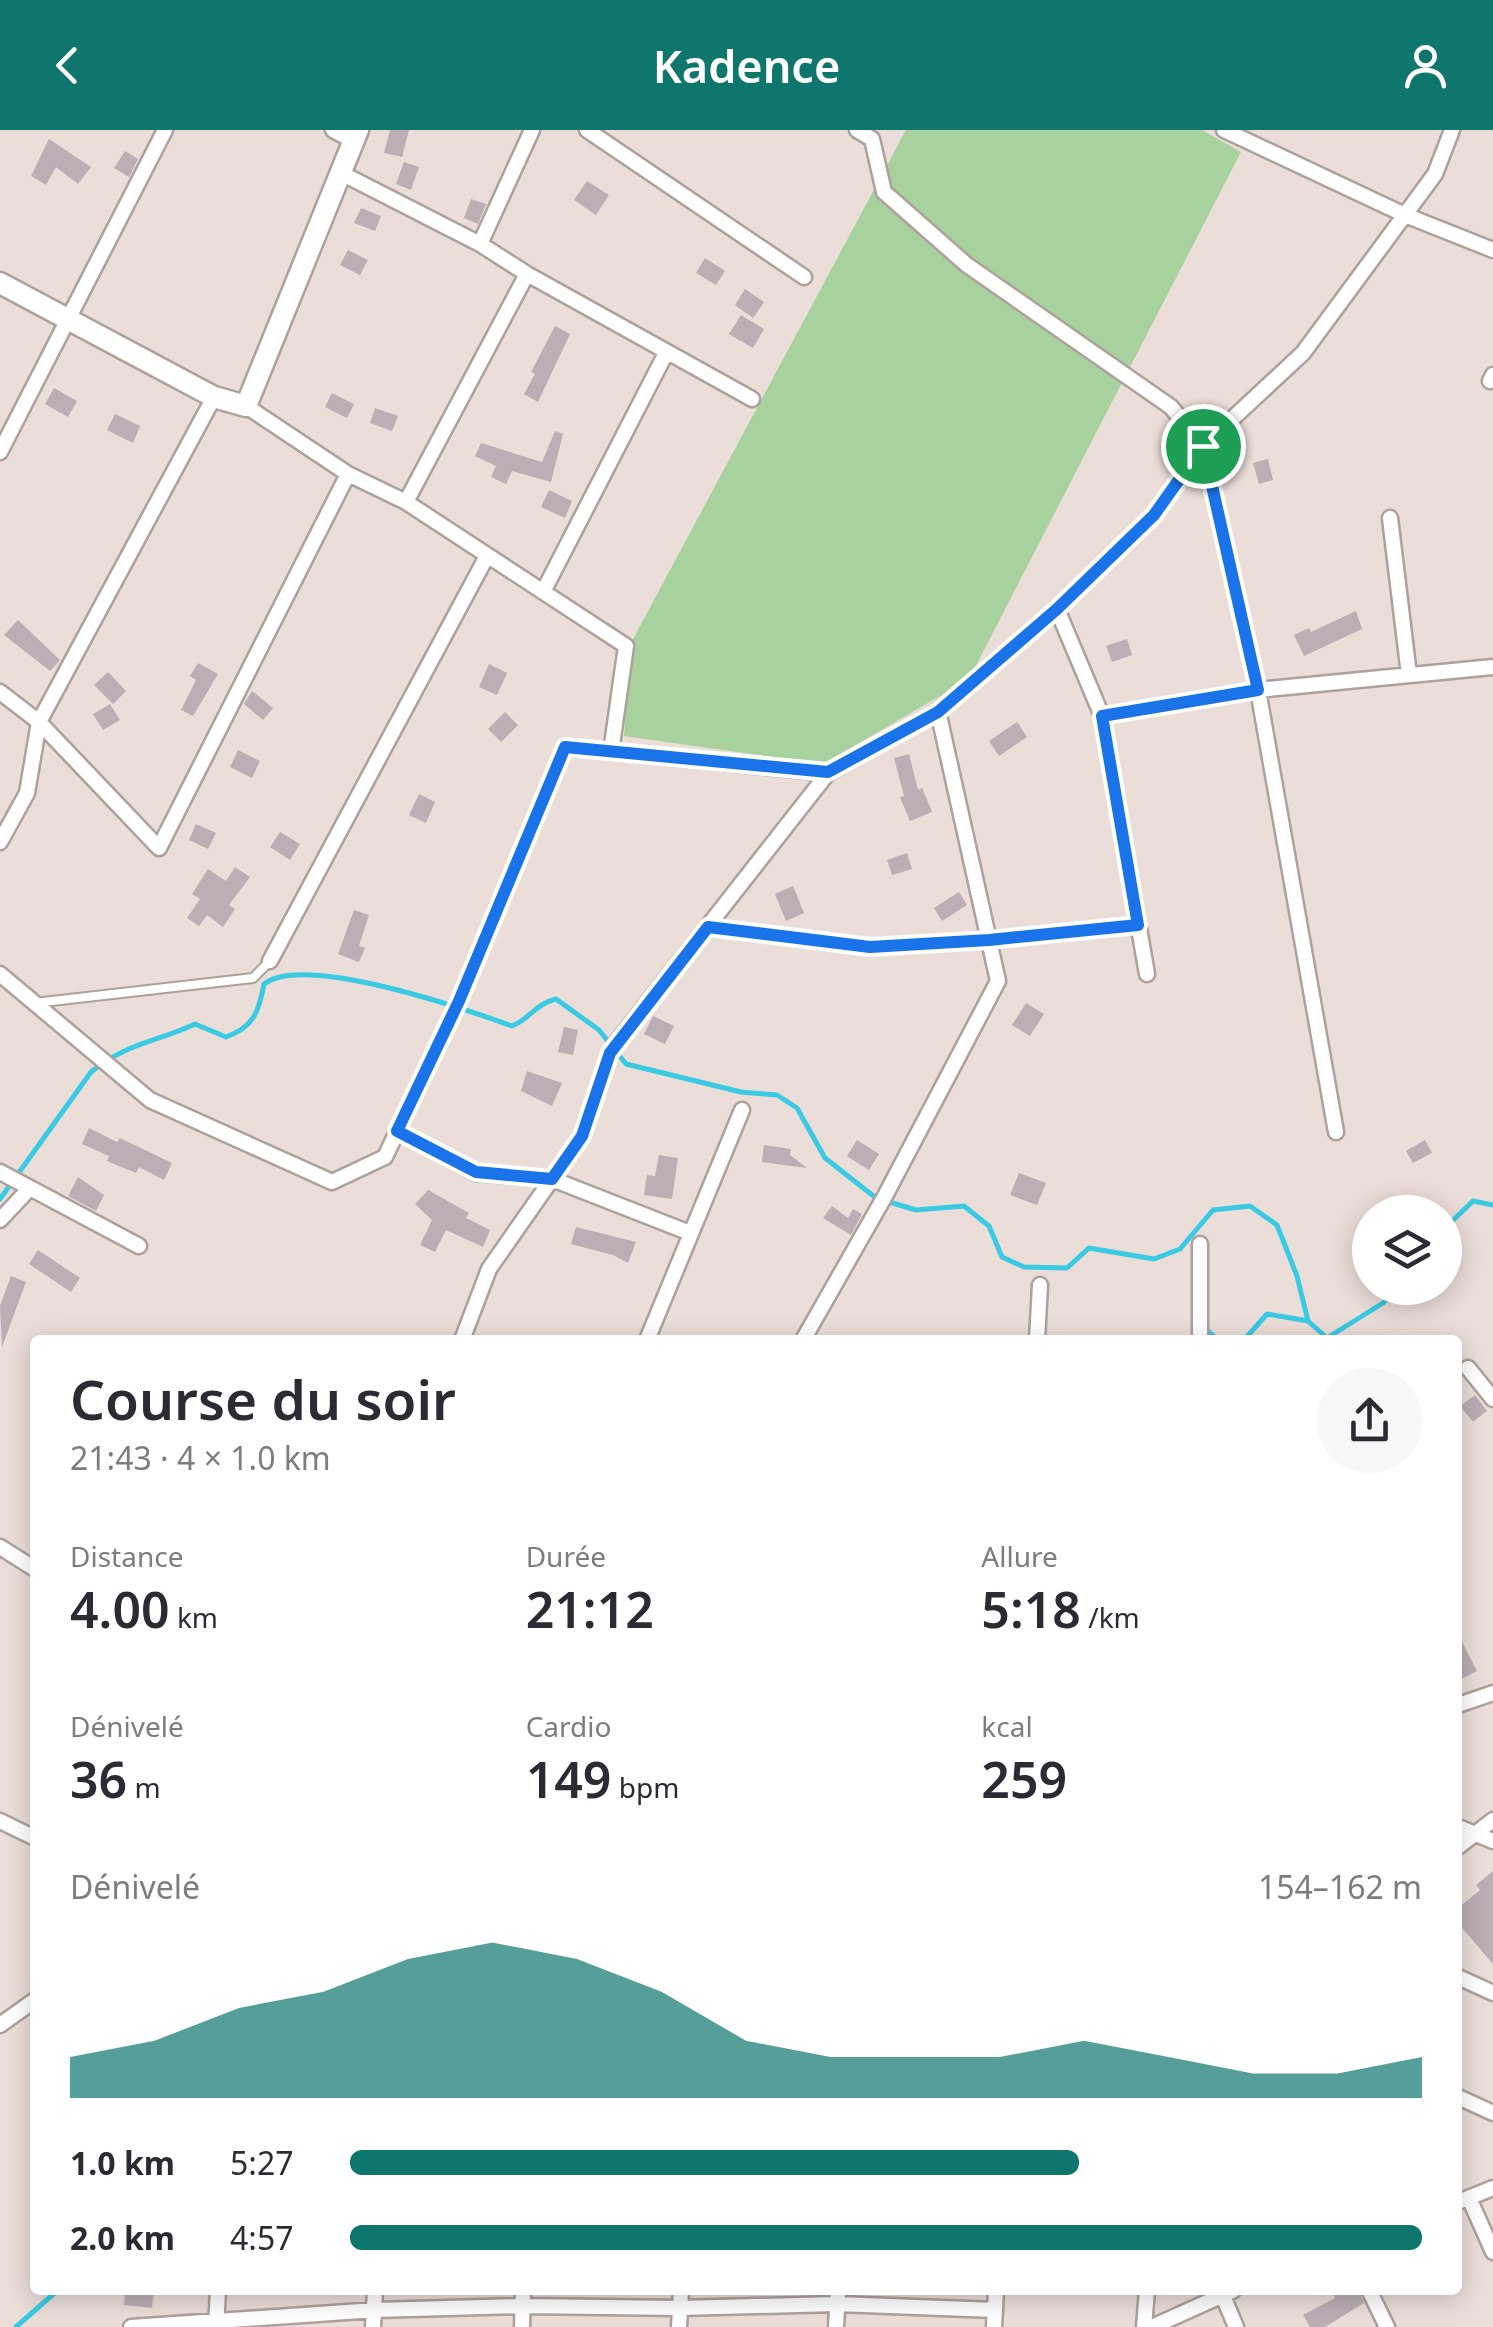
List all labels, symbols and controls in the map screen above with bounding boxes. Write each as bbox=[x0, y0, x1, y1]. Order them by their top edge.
text: Kadence bbox=[653, 35, 840, 96]
icon: back bbox=[40, 38, 95, 93]
icon: person bbox=[1398, 38, 1453, 93]
pin bbox=[1161, 404, 1246, 489]
icon: arrive bbox=[1176, 419, 1231, 474]
map controls bbox=[1352, 1195, 1462, 1305]
button: layers bbox=[1352, 1195, 1462, 1305]
text: Course du soir bbox=[70, 1361, 456, 1436]
button: share bbox=[1317, 1368, 1422, 1473]
text: 21:43 · 4 × 1.0 km bbox=[70, 1436, 331, 1479]
text: Distance bbox=[70, 1537, 183, 1575]
text: Durée bbox=[526, 1537, 606, 1575]
text: Allure bbox=[981, 1537, 1058, 1575]
text: 4.00 bbox=[70, 1575, 170, 1643]
text: 21:12 bbox=[526, 1575, 654, 1643]
text: 5:18 bbox=[981, 1575, 1081, 1643]
text: km bbox=[170, 1598, 218, 1636]
text: /km bbox=[1081, 1598, 1140, 1636]
text: Dénivelé bbox=[70, 1707, 184, 1745]
text: Cardio bbox=[526, 1707, 611, 1745]
text: kcal bbox=[981, 1707, 1033, 1745]
text: 36 bbox=[70, 1745, 127, 1813]
text: 149 bbox=[526, 1745, 611, 1813]
text: 259 bbox=[981, 1745, 1067, 1813]
text: m bbox=[127, 1768, 161, 1806]
text: bpm bbox=[611, 1768, 679, 1806]
text: Dénivelé bbox=[70, 1865, 200, 1908]
text: 154–162 m bbox=[1258, 1865, 1422, 1908]
text: 1.0 km bbox=[70, 2141, 175, 2184]
text: 5:27 bbox=[230, 2141, 294, 2184]
text: 2.0 km bbox=[70, 2216, 175, 2259]
text: 4:57 bbox=[230, 2216, 294, 2259]

